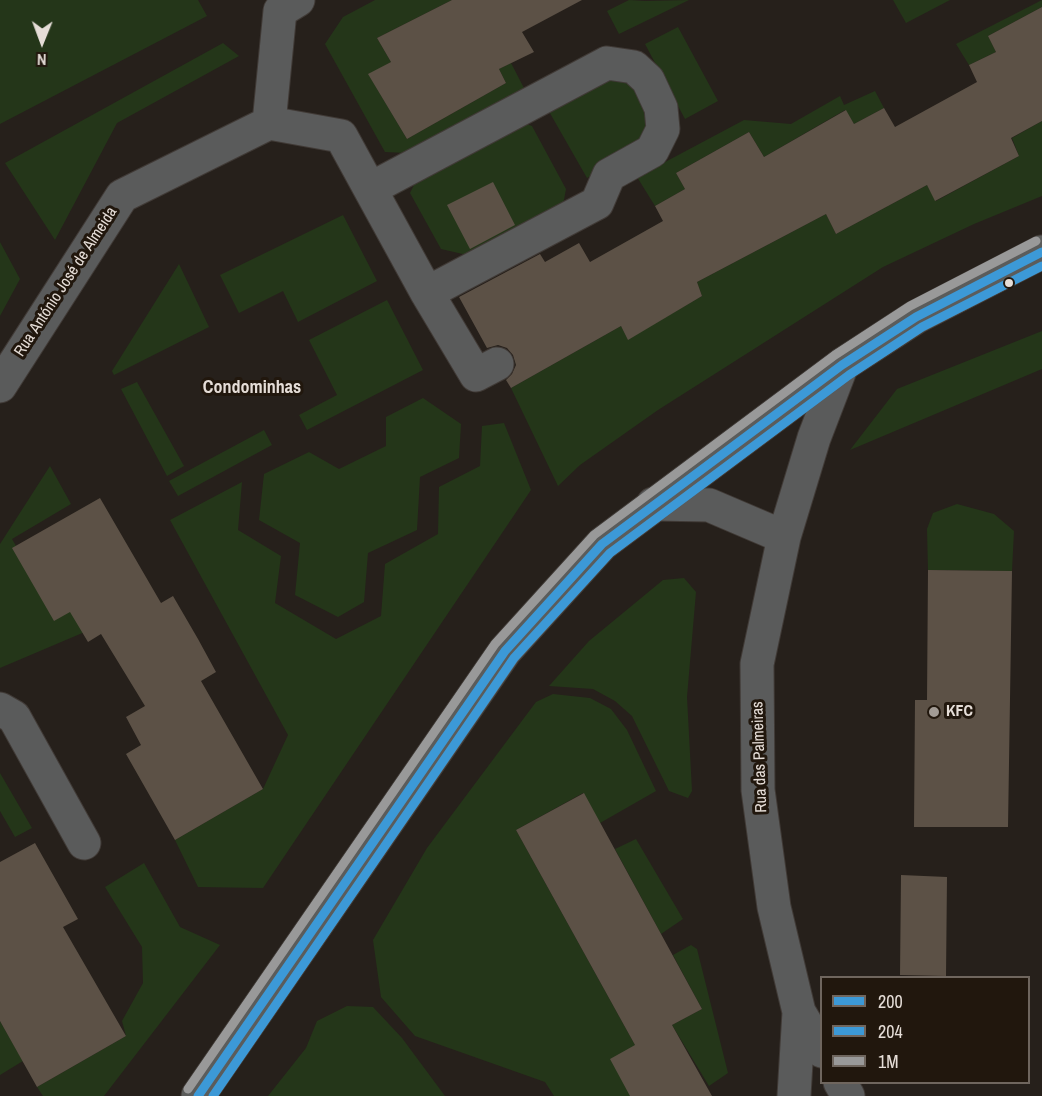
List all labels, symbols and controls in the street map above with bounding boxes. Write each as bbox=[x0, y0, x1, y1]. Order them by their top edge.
north arrow bbox=[12, 12, 72, 72]
text: N bbox=[37, 49, 47, 71]
street label: Rua António José de Almeida bbox=[10, 204, 122, 360]
unlabelled marker bbox=[1003, 277, 1015, 289]
district label: Condominhas bbox=[203, 377, 301, 399]
street label: Rua das Palmeiras bbox=[748, 701, 772, 813]
place label: KFC bbox=[946, 702, 973, 722]
marker: KFC bbox=[927, 705, 941, 719]
legend bbox=[820, 976, 1030, 1084]
text: 200 bbox=[878, 989, 903, 1014]
text: 204 bbox=[878, 1019, 903, 1044]
text: 1M bbox=[878, 1049, 899, 1074]

